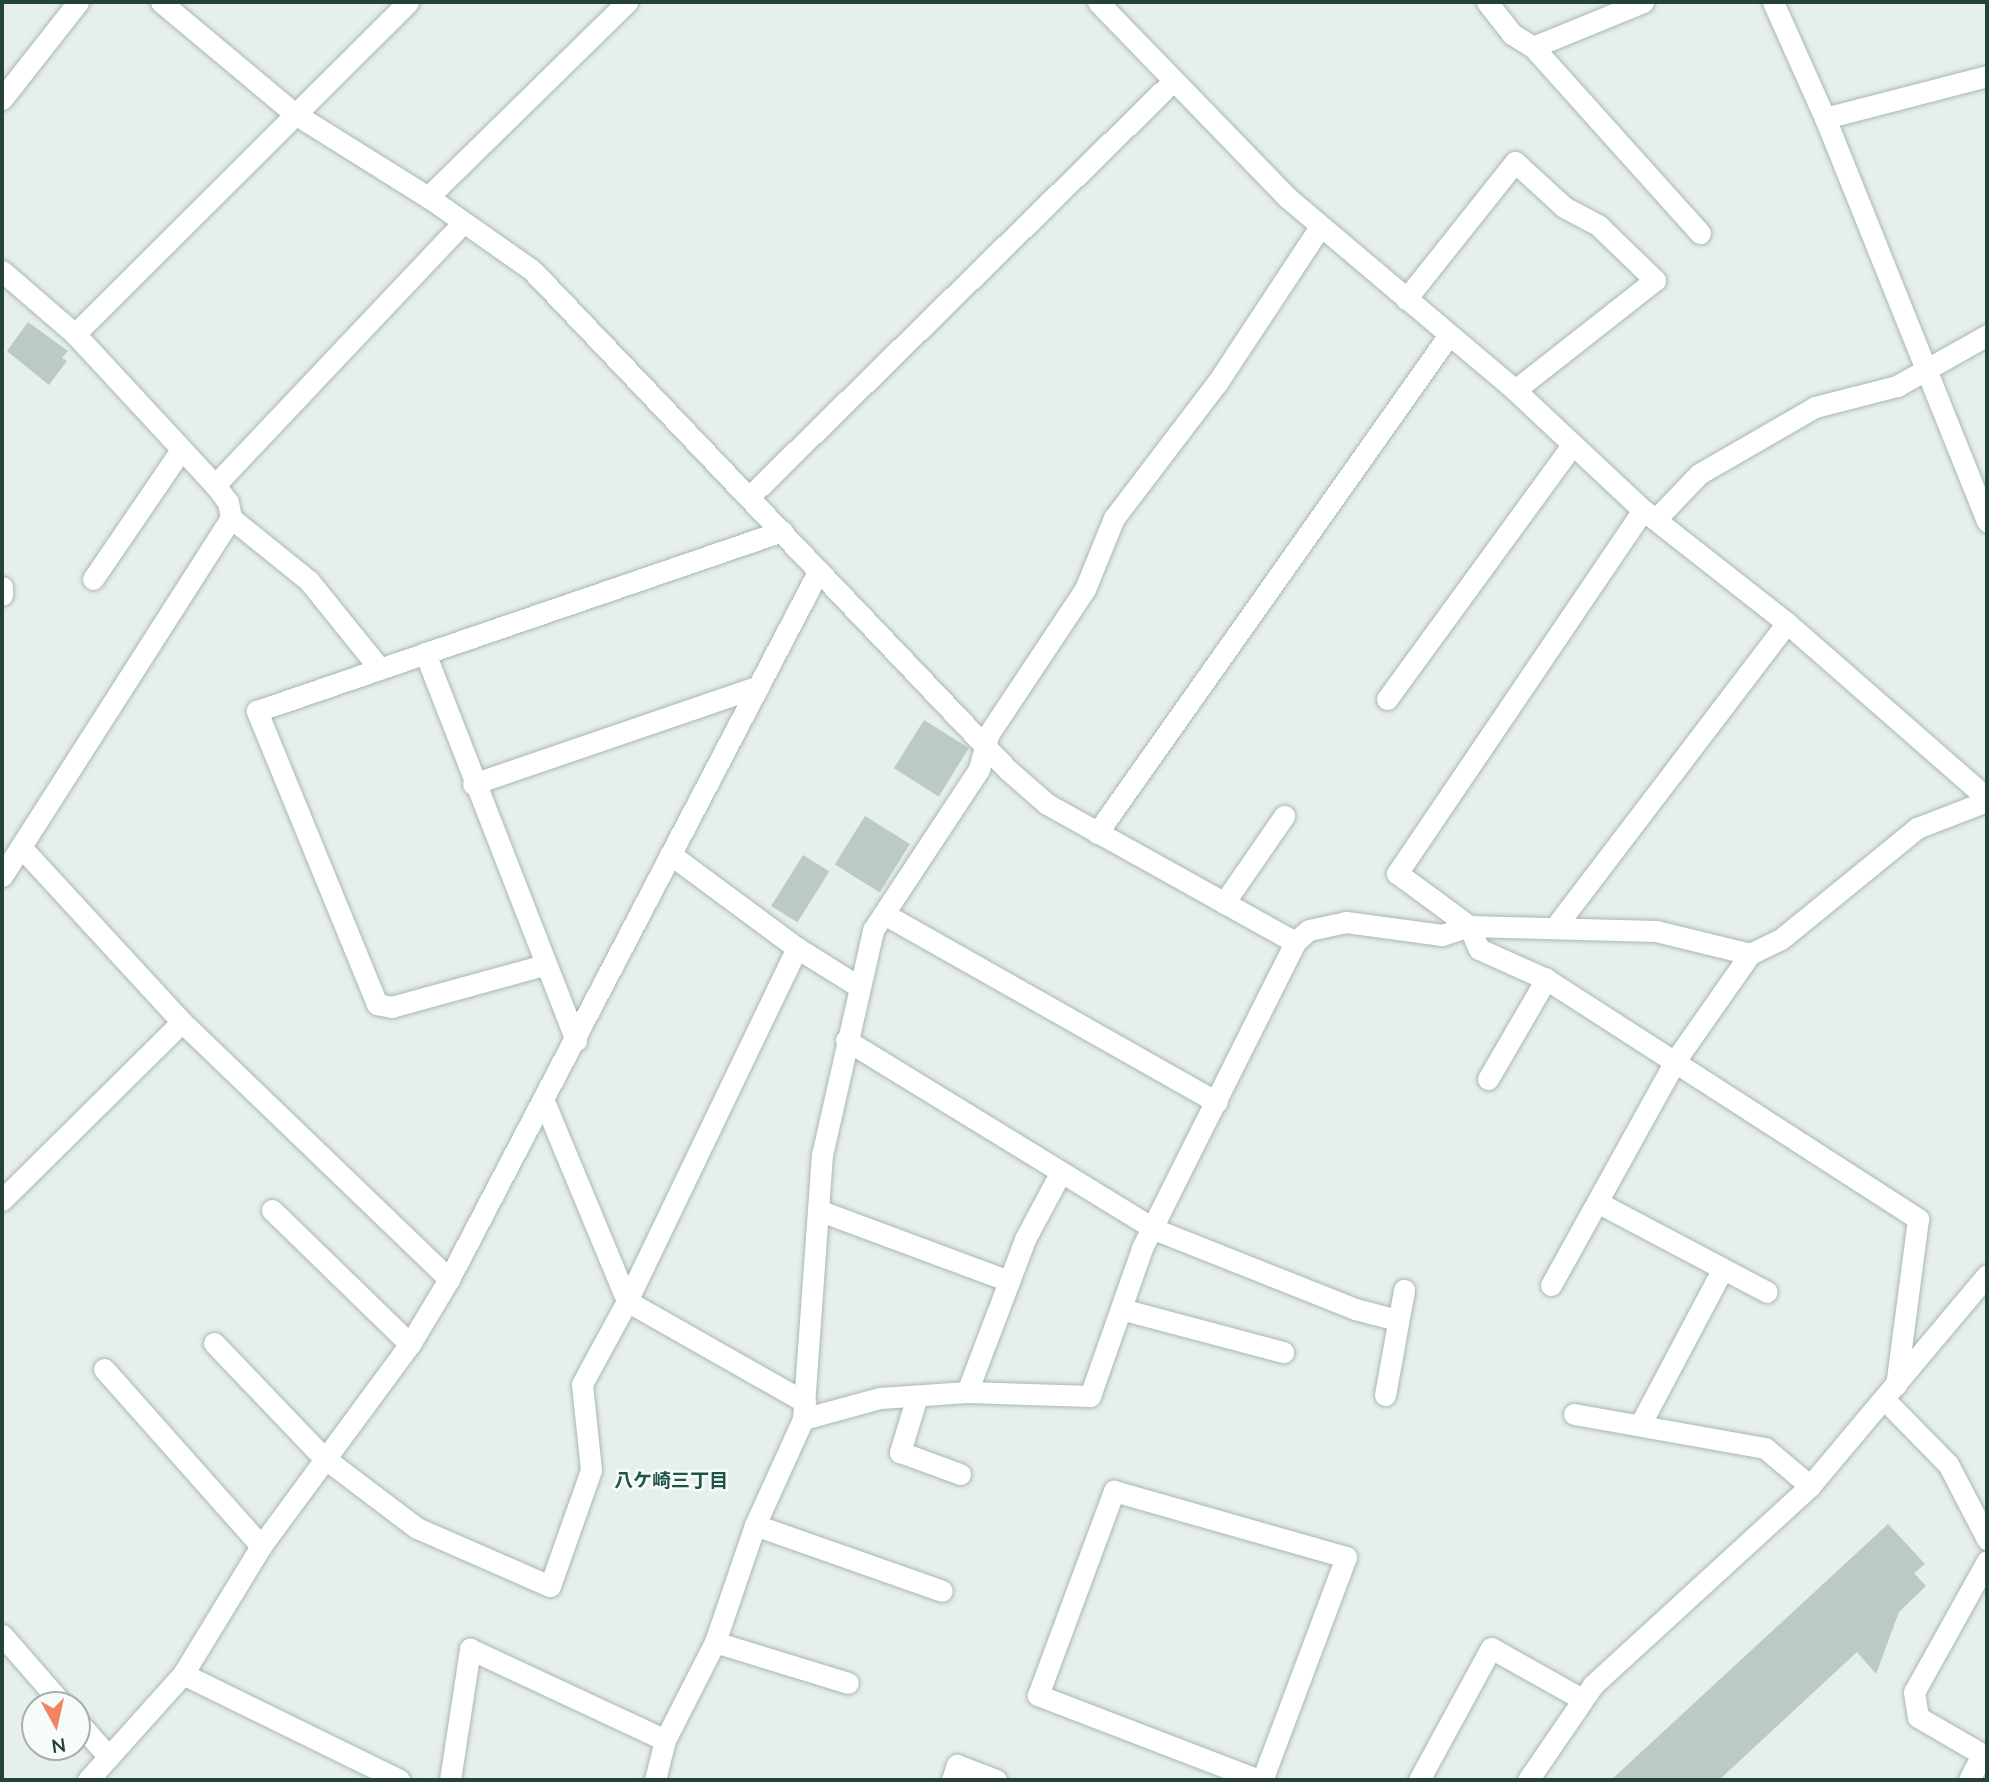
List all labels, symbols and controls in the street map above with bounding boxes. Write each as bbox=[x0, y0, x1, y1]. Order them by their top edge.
district label: 八ケ崎三丁目 bbox=[614, 1471, 728, 1493]
north arrow bbox=[21, 1691, 91, 1761]
text: N bbox=[50, 1731, 67, 1759]

